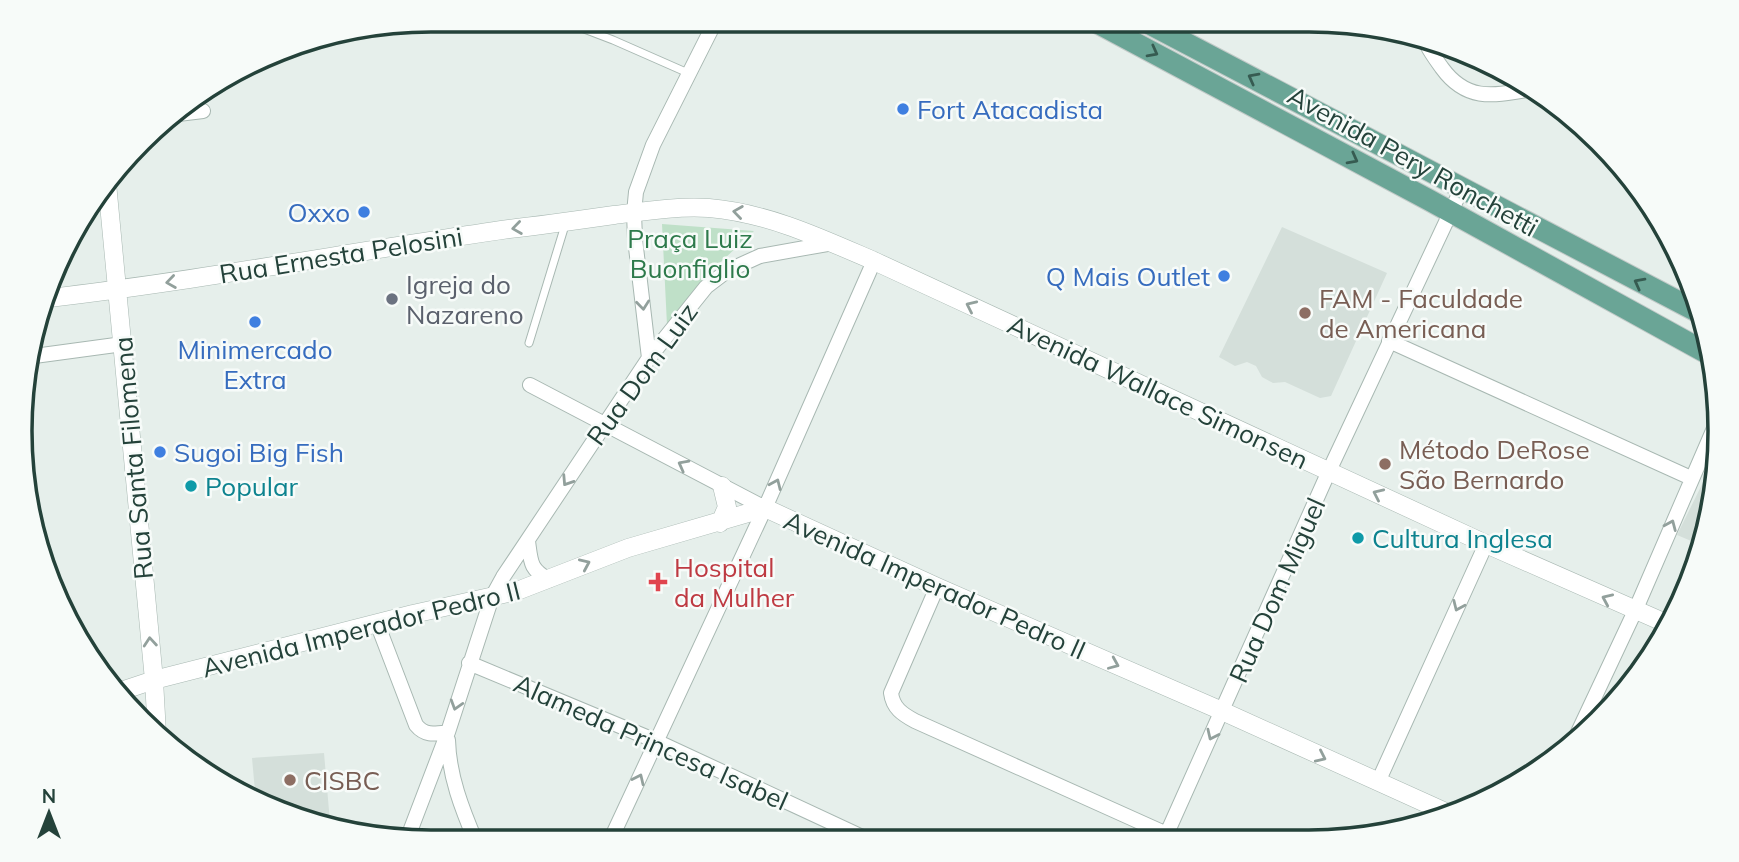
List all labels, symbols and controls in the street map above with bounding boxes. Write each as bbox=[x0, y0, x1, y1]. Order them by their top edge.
one-way arrow bbox=[1145, 44, 1158, 57]
one-way arrow bbox=[1248, 73, 1260, 86]
street label: Avenida Pery Ronchetti bbox=[1282, 78, 1544, 244]
place label: Fort Atacadista bbox=[917, 93, 1103, 126]
marker: Fort Atacadista bbox=[895, 101, 911, 117]
one-way arrow bbox=[1346, 151, 1358, 164]
place label: Oxxo bbox=[288, 196, 350, 229]
marker: Oxxo bbox=[356, 204, 372, 220]
one-way arrow bbox=[732, 205, 744, 220]
street label: Rua Ernesta Pelosini bbox=[217, 219, 465, 291]
one-way arrow bbox=[511, 221, 523, 236]
park label: Praça Luiz Buonfiglio bbox=[627, 222, 753, 285]
place label: Q Mais Outlet bbox=[1046, 260, 1210, 293]
place label: Igreja do Nazareno bbox=[406, 268, 523, 331]
marker: Q Mais Outlet bbox=[1216, 268, 1232, 284]
one-way arrow bbox=[166, 274, 177, 289]
one-way arrow bbox=[1633, 278, 1646, 291]
place label: FAM - Faculdade de Americana bbox=[1319, 282, 1523, 345]
marker: Igreja do Nazareno bbox=[384, 291, 400, 307]
street label: Rua Dom Luiz bbox=[579, 296, 705, 452]
one-way arrow bbox=[635, 299, 650, 311]
one-way arrow bbox=[966, 300, 978, 314]
marker: FAM - Faculdade de Americana bbox=[1297, 305, 1313, 321]
street label: Avenida Wallace Simonsen bbox=[1003, 308, 1313, 476]
marker: Minimercado Extra bbox=[247, 314, 263, 330]
place label: Minimercado Extra bbox=[178, 333, 332, 396]
street label: Rua Santa Filomena bbox=[106, 335, 160, 581]
place label: Método DeRose São Bernardo bbox=[1399, 433, 1590, 496]
place label: Sugoi Big Fish bbox=[174, 436, 344, 469]
marker: Sugoi Big Fish bbox=[152, 444, 168, 460]
marker: Método DeRose São Bernardo bbox=[1377, 456, 1393, 472]
one-way arrow bbox=[678, 460, 691, 474]
place label: Popular bbox=[205, 470, 299, 503]
one-way arrow bbox=[562, 473, 575, 486]
marker: Popular bbox=[183, 478, 199, 494]
one-way arrow bbox=[768, 479, 782, 491]
one-way arrow bbox=[1373, 488, 1385, 502]
street label: Rua Dom Miguel bbox=[1222, 492, 1332, 688]
street label: Avenida Imperador Pedro II bbox=[779, 503, 1091, 667]
one-way arrow bbox=[1663, 520, 1677, 532]
place label: Cultura Inglesa bbox=[1372, 522, 1553, 555]
marker: Cultura Inglesa bbox=[1350, 530, 1366, 546]
place label: Hospital da Mulher bbox=[674, 551, 795, 614]
one-way arrow bbox=[578, 558, 590, 572]
marker: Hospital da Mulher bbox=[648, 572, 668, 592]
street label: Avenida Imperador Pedro II bbox=[198, 573, 524, 685]
one-way arrow bbox=[1602, 593, 1614, 607]
one-way arrow bbox=[1452, 599, 1466, 611]
one-way arrow bbox=[143, 636, 158, 647]
one-way arrow bbox=[1106, 656, 1119, 670]
street label: Alameda Princesa Isabel bbox=[509, 667, 793, 817]
one-way arrow bbox=[450, 698, 464, 710]
one-way arrow bbox=[1206, 728, 1220, 740]
one-way arrow bbox=[1314, 748, 1327, 762]
place label: CISBC bbox=[304, 764, 380, 797]
marker: CISBC bbox=[282, 772, 298, 788]
one-way arrow bbox=[631, 774, 645, 787]
north arrow bbox=[14, 778, 84, 848]
text: N bbox=[42, 784, 56, 808]

